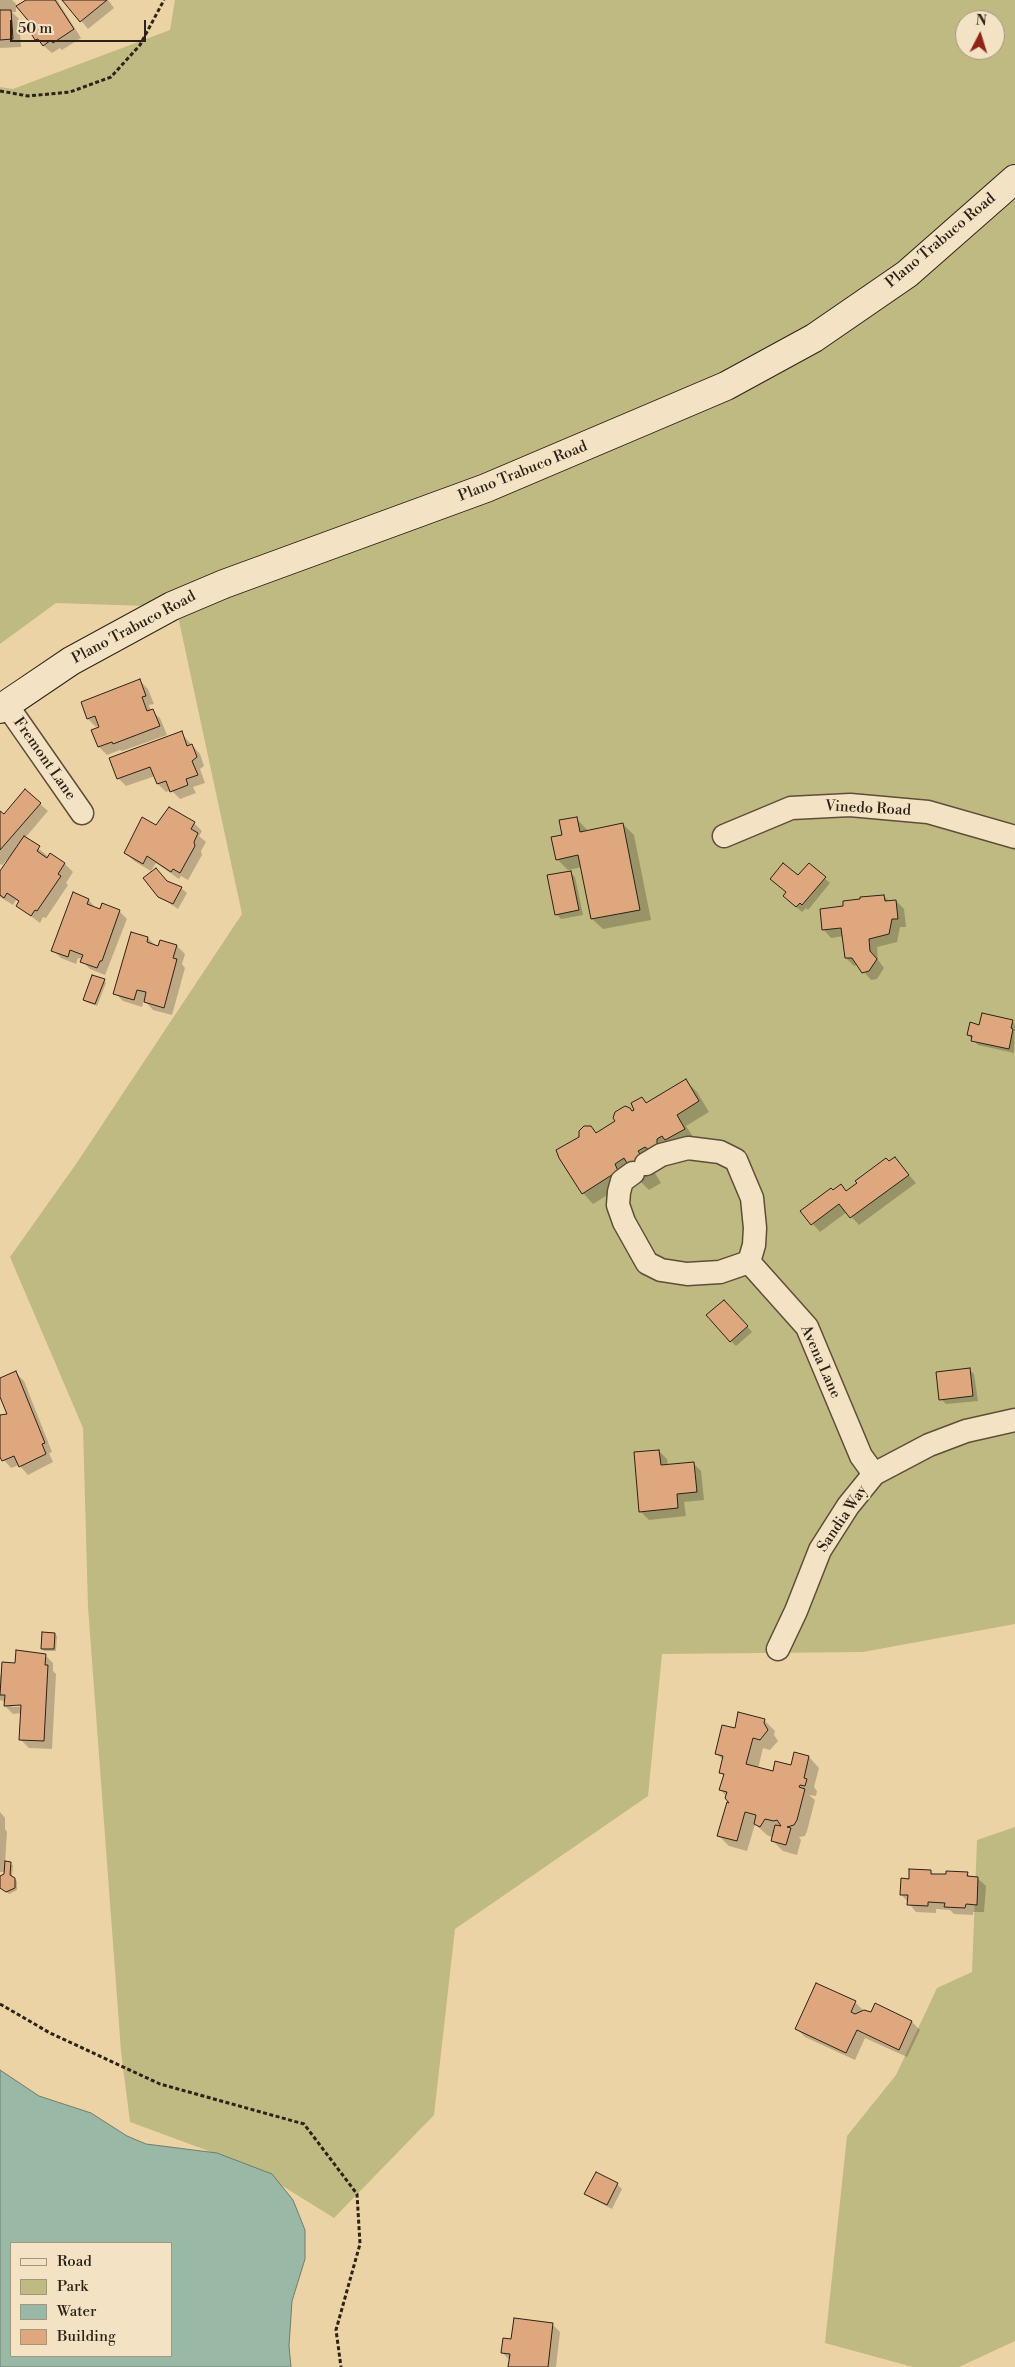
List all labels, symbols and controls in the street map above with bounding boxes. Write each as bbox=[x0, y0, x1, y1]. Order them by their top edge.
scale bar bbox=[12, 10, 149, 42]
north arrow bbox=[955, 10, 1005, 60]
text: N bbox=[975, 12, 988, 31]
text: 50 m bbox=[18, 19, 52, 38]
street label: Plano Trabuco Road bbox=[882, 190, 1000, 292]
street label: Plano Trabuco Road bbox=[456, 438, 590, 506]
street label: Plano Trabuco Road bbox=[69, 588, 199, 668]
street label: Fremont Lane bbox=[9, 714, 79, 804]
street label: Vinedo Road bbox=[825, 798, 911, 820]
street label: Avena Lane bbox=[796, 1323, 844, 1401]
street label: Sandia Way bbox=[814, 1482, 872, 1556]
legend bbox=[10, 2242, 172, 2357]
text: Road bbox=[57, 2252, 92, 2271]
text: Park bbox=[57, 2277, 88, 2296]
text: Water bbox=[57, 2302, 96, 2321]
text: Building bbox=[57, 2327, 116, 2346]

